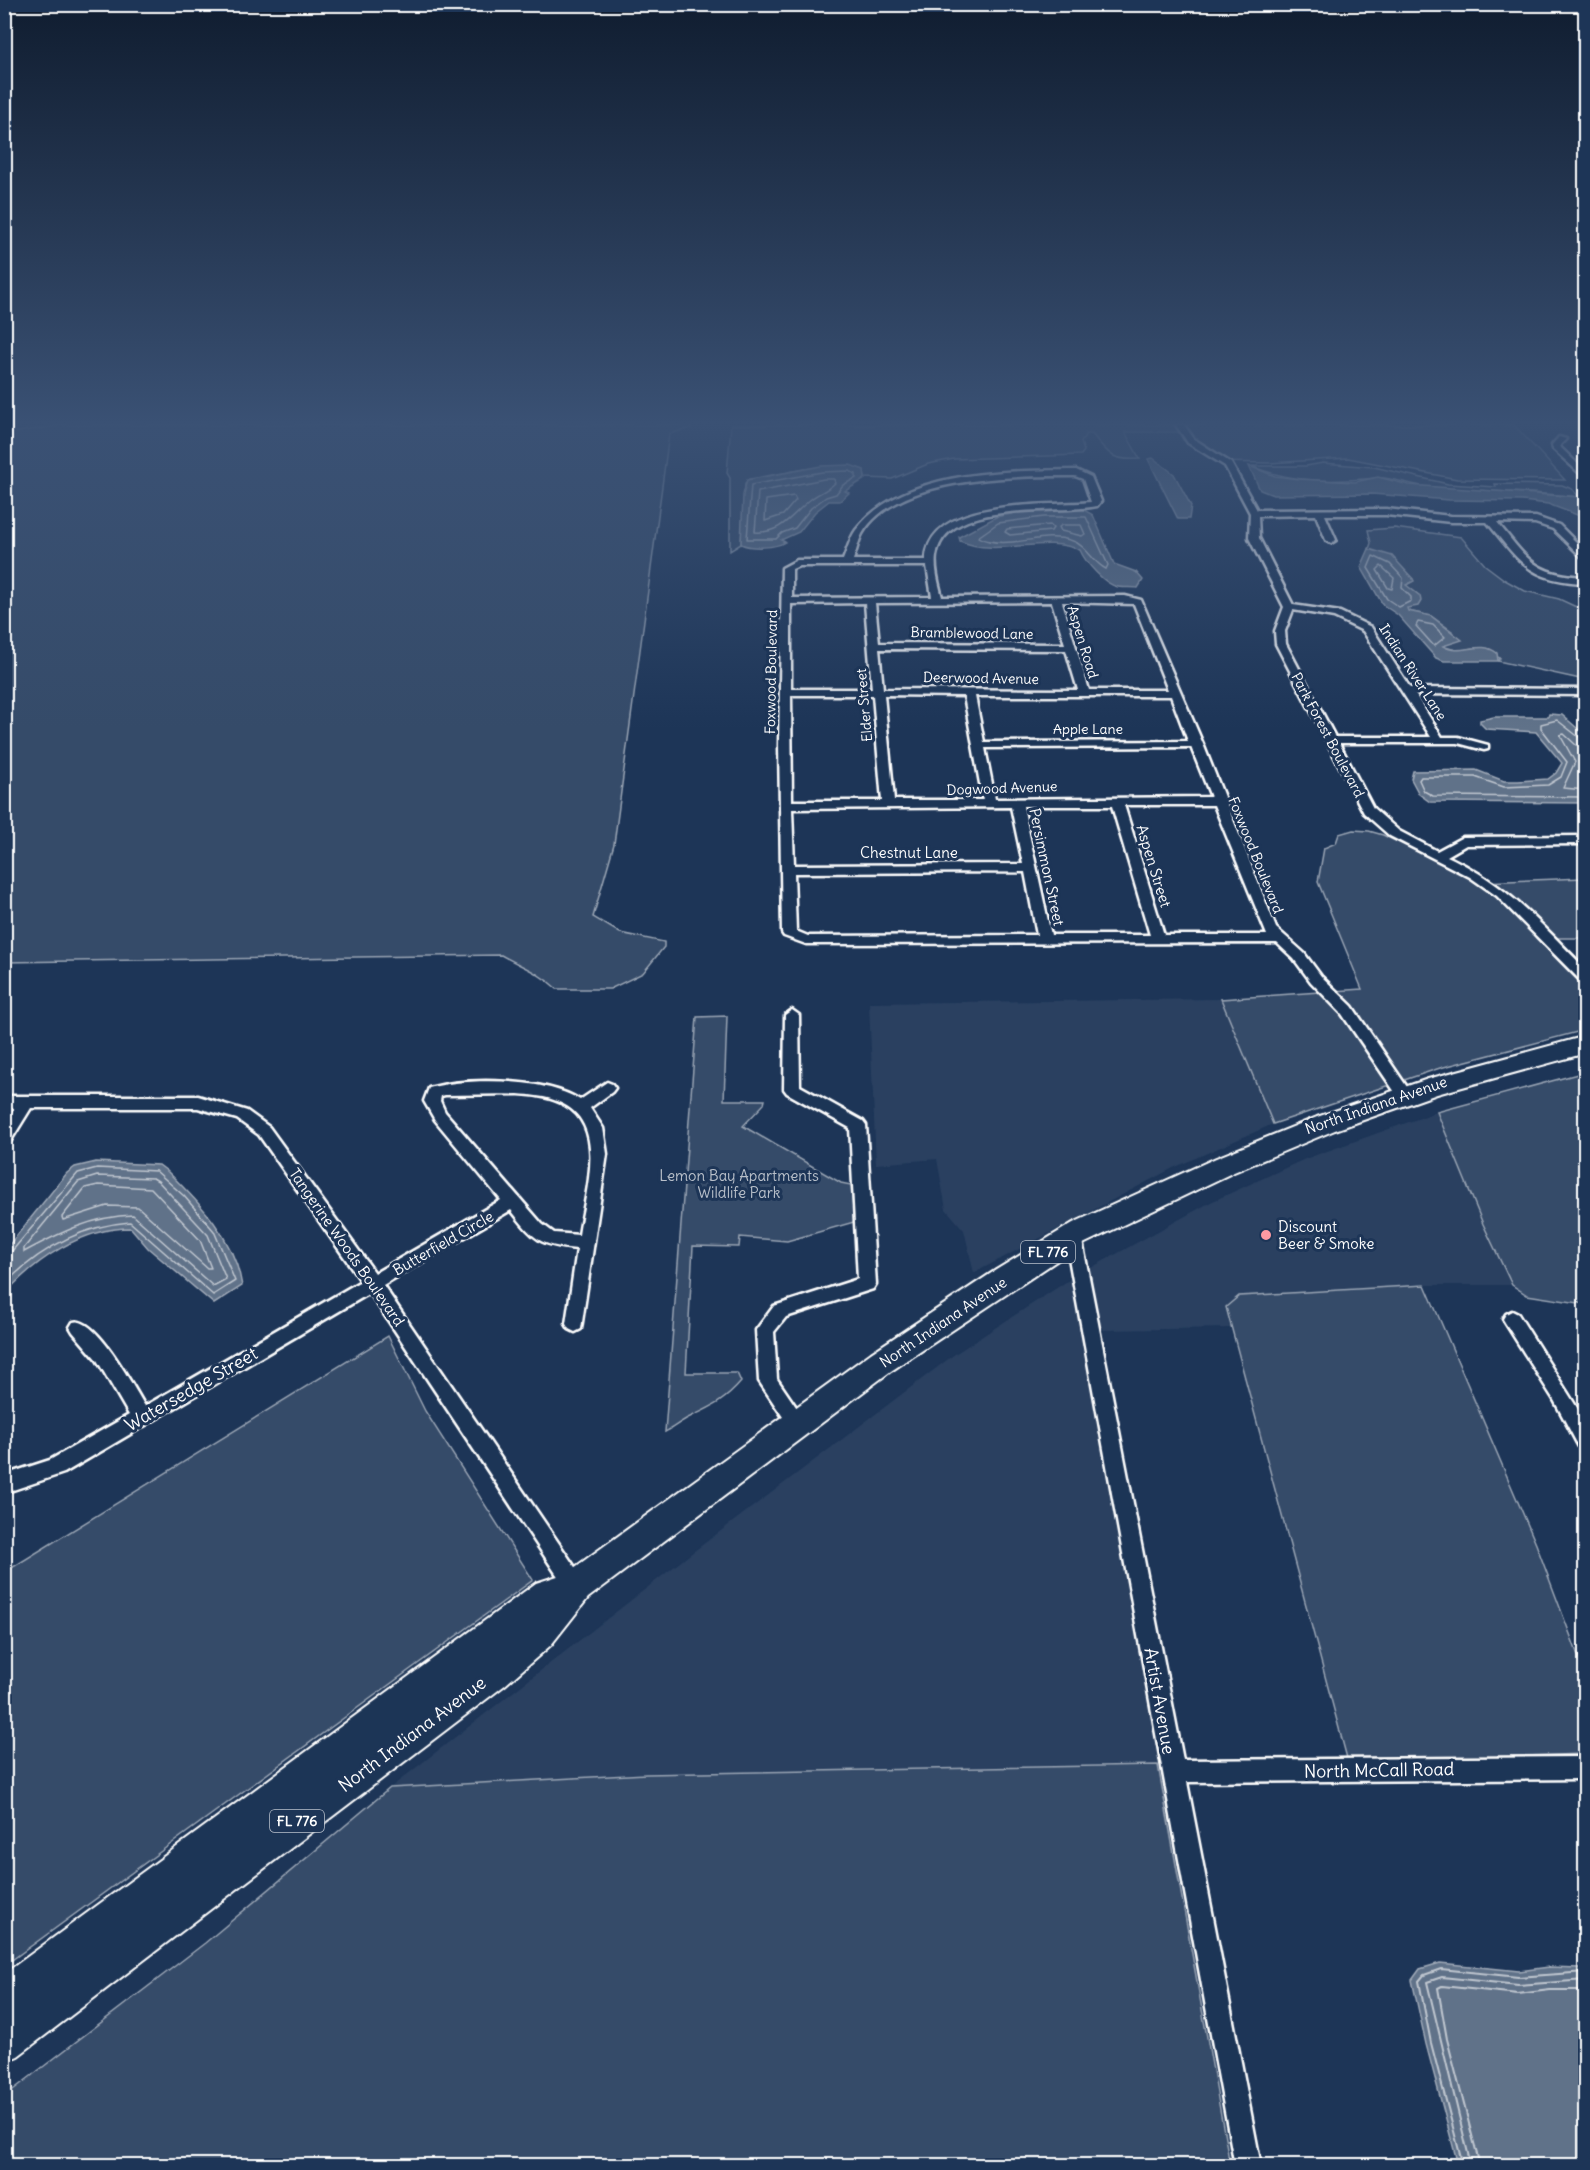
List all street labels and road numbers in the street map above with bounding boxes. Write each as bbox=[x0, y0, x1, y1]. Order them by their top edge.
street label: Aspen Road bbox=[1063, 603, 1103, 681]
street label: Foxwood Boulevard bbox=[761, 610, 781, 734]
street label: Indian River Lane bbox=[1375, 620, 1451, 724]
street label: Bramblewood Lane bbox=[910, 623, 1034, 643]
street label: Elder Street bbox=[852, 667, 876, 742]
street label: Deerwood Avenue bbox=[923, 668, 1039, 688]
street label: Park Forest Boulevard bbox=[1287, 669, 1369, 801]
street label: Apple Lane bbox=[1053, 720, 1123, 738]
street label: Dogwood Avenue bbox=[946, 777, 1058, 799]
street label: Foxwood Boulevard bbox=[1224, 794, 1288, 916]
street label: Persimmon Street bbox=[1025, 806, 1069, 928]
street label: Aspen Street bbox=[1132, 822, 1176, 910]
street label: Chestnut Lane bbox=[860, 843, 958, 862]
street label: North Indiana Avenue bbox=[1302, 1072, 1450, 1138]
street label: Tangerine Woods Boulevard bbox=[285, 1164, 409, 1330]
street label: Butterfield Circle bbox=[389, 1206, 497, 1280]
road number: FL 776 bbox=[1021, 1241, 1075, 1263]
street label: North Indiana Avenue bbox=[876, 1272, 1010, 1372]
street label: Watersedge Street bbox=[121, 1342, 261, 1436]
street label: Artist Avenue bbox=[1139, 1646, 1181, 1756]
street label: North Indiana Avenue bbox=[334, 1671, 490, 1797]
street label: North McCall Road bbox=[1304, 1757, 1455, 1783]
road number: FL 776 bbox=[270, 1810, 324, 1832]

